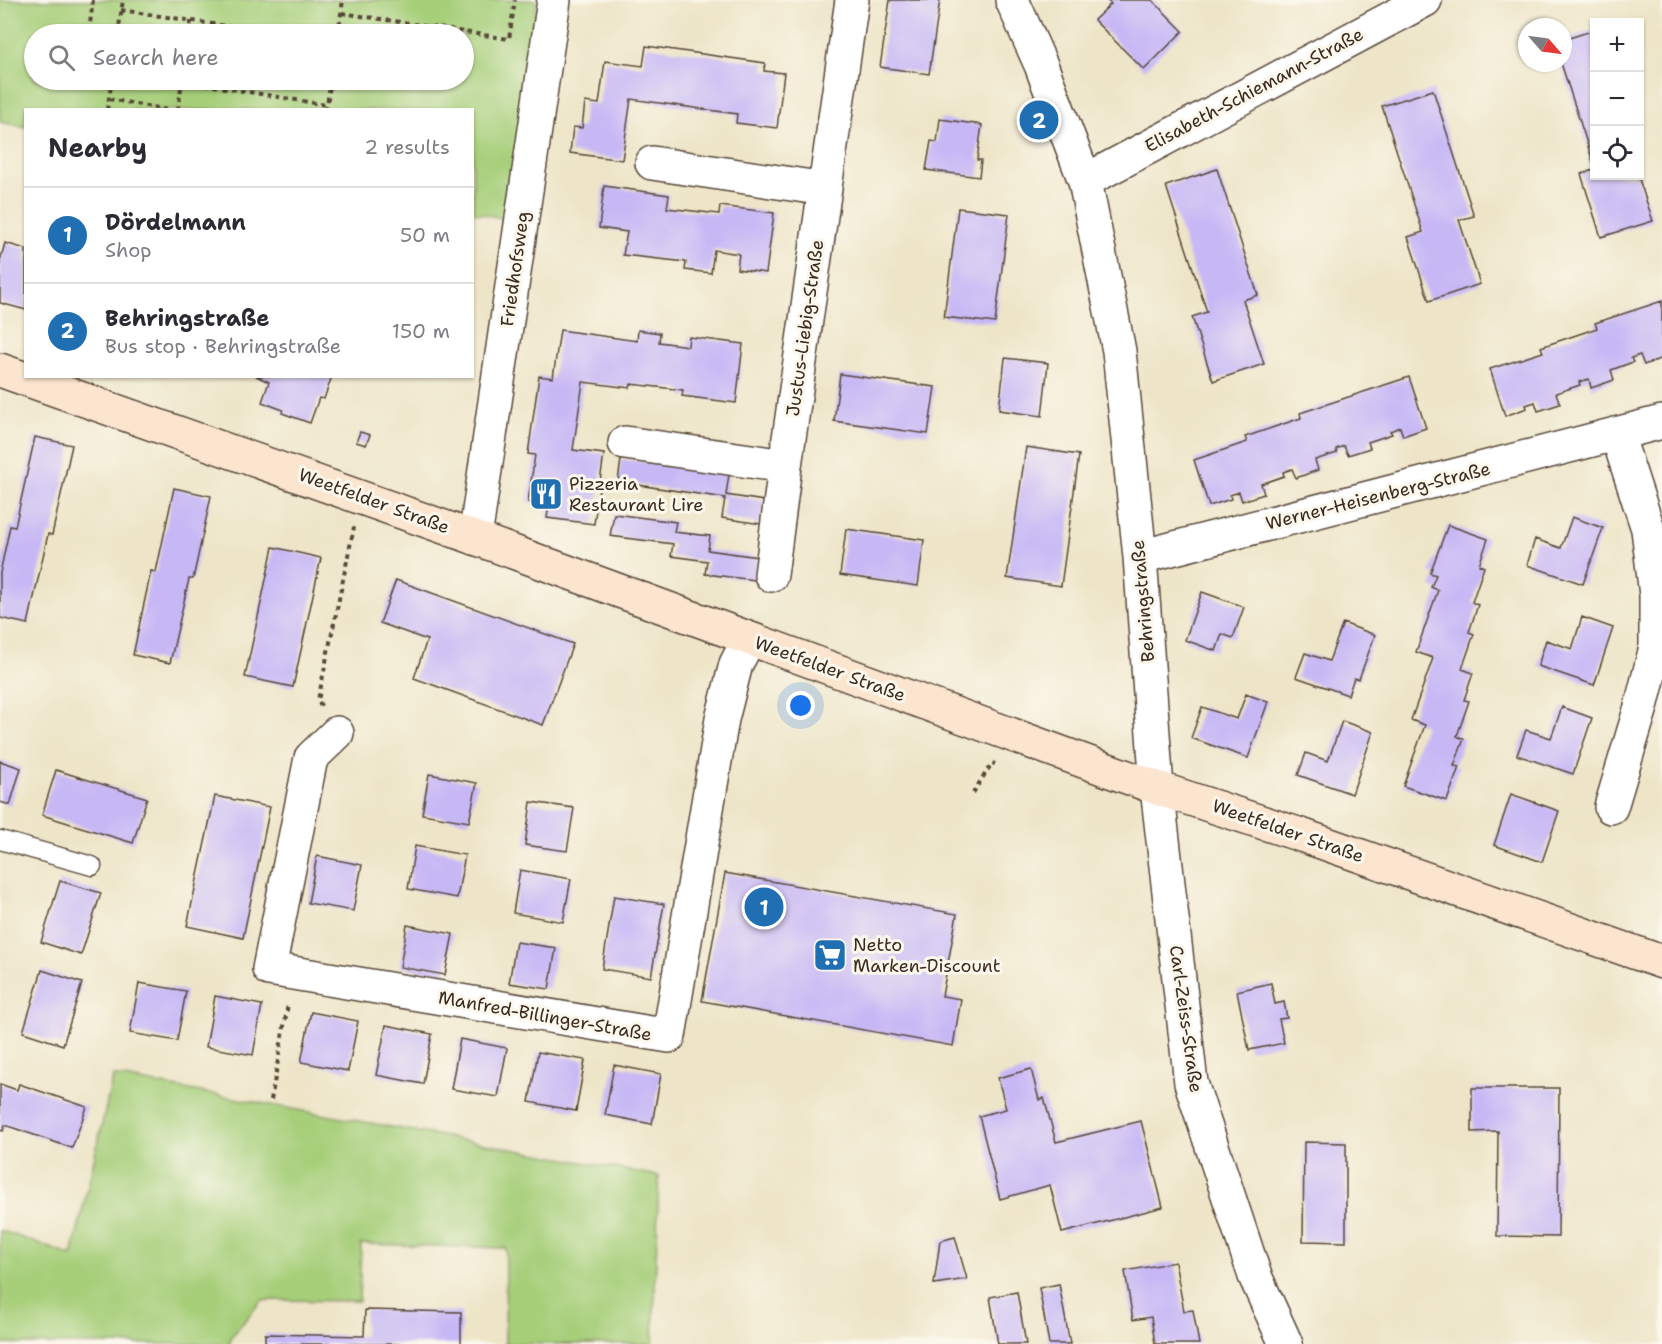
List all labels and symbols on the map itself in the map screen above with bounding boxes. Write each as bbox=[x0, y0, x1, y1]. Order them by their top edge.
north arrow bbox=[1518, 18, 1572, 72]
street label: Elisabeth-Schiemann-Straße bbox=[1140, 22, 1368, 158]
pin: 2 bbox=[1020, 98, 1058, 142]
street label: Friedhofsweg bbox=[495, 210, 535, 328]
street label: Justus-Liebig-Straße bbox=[781, 238, 829, 418]
street label: Werner-Heisenberg-Straße bbox=[1263, 456, 1493, 536]
street label: Weetfelder Straße bbox=[295, 463, 453, 539]
place label: Pizzeria Restaurant Lire bbox=[569, 472, 703, 517]
restaurant icon: Pizzeria Restaurant Lire bbox=[528, 476, 564, 512]
street label: Behringstraße bbox=[1126, 539, 1160, 663]
street label: Weetfelder Straße bbox=[751, 631, 909, 707]
your location bbox=[786, 691, 815, 720]
street label: Weetfelder Straße bbox=[1209, 794, 1367, 868]
pin: 1 bbox=[744, 884, 783, 930]
place label: Netto Marken-Discount bbox=[853, 933, 1001, 978]
supermarket icon: Netto Marken-Discount bbox=[812, 937, 848, 973]
street label: Carl-Zeiss-Straße bbox=[1164, 944, 1208, 1094]
street label: Manfred-Billinger-Straße bbox=[436, 985, 654, 1047]

